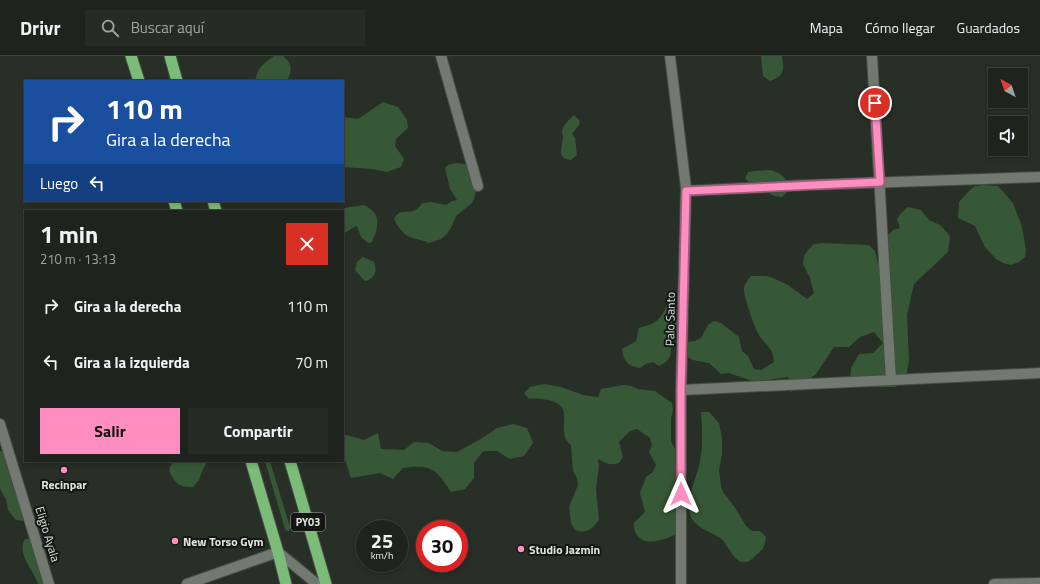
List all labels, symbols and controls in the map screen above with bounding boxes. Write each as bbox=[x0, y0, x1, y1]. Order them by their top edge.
search box bbox=[85, 10, 365, 46]
text: Drivr bbox=[20, 13, 61, 42]
text: Buscar aquí bbox=[131, 16, 204, 39]
icon: search bbox=[99, 17, 121, 39]
text: Mapa bbox=[810, 17, 843, 38]
text: Cómo llegar bbox=[865, 17, 935, 38]
text: Guardados bbox=[957, 17, 1020, 38]
north arrow bbox=[988, 68, 1028, 108]
map controls bbox=[988, 68, 1028, 156]
pin bbox=[858, 86, 892, 120]
text: 110 m bbox=[106, 87, 183, 130]
icon: arrive bbox=[864, 92, 886, 114]
icon: right bbox=[40, 96, 92, 148]
button: sound bbox=[988, 116, 1028, 156]
text: Gira a la derecha bbox=[106, 126, 231, 153]
text: Luego bbox=[40, 172, 78, 195]
icon: left bbox=[86, 172, 108, 194]
text: 1 min bbox=[40, 216, 98, 252]
button: close bbox=[286, 223, 328, 265]
text: 210 m · 13:13 bbox=[40, 249, 116, 269]
street label: Palo Santo bbox=[660, 292, 680, 346]
icon: right bbox=[40, 295, 62, 317]
text: Gira a la derecha bbox=[74, 295, 181, 318]
text: 110 m bbox=[287, 295, 328, 318]
icon: left bbox=[40, 351, 62, 373]
text: Gira a la izquierda bbox=[74, 351, 190, 374]
text: 70 m bbox=[295, 351, 328, 374]
button: Salir bbox=[40, 408, 180, 454]
button: Compartir bbox=[188, 408, 328, 454]
marker: Recinpar bbox=[59, 465, 69, 475]
position arrow bbox=[660, 473, 702, 515]
place label: Recinpar bbox=[41, 475, 87, 494]
street label: Eligio Ayala bbox=[31, 504, 65, 564]
road number: PY03 bbox=[291, 513, 325, 531]
speed limit sign: 30 bbox=[416, 520, 468, 572]
text: 25 bbox=[371, 525, 393, 556]
place label: New Torso Gym bbox=[183, 532, 264, 551]
marker: New Torso Gym bbox=[170, 536, 180, 546]
place label: Studio Jazmin bbox=[529, 540, 600, 559]
marker: Studio Jazmin bbox=[516, 544, 526, 554]
text: km/h bbox=[371, 548, 393, 563]

